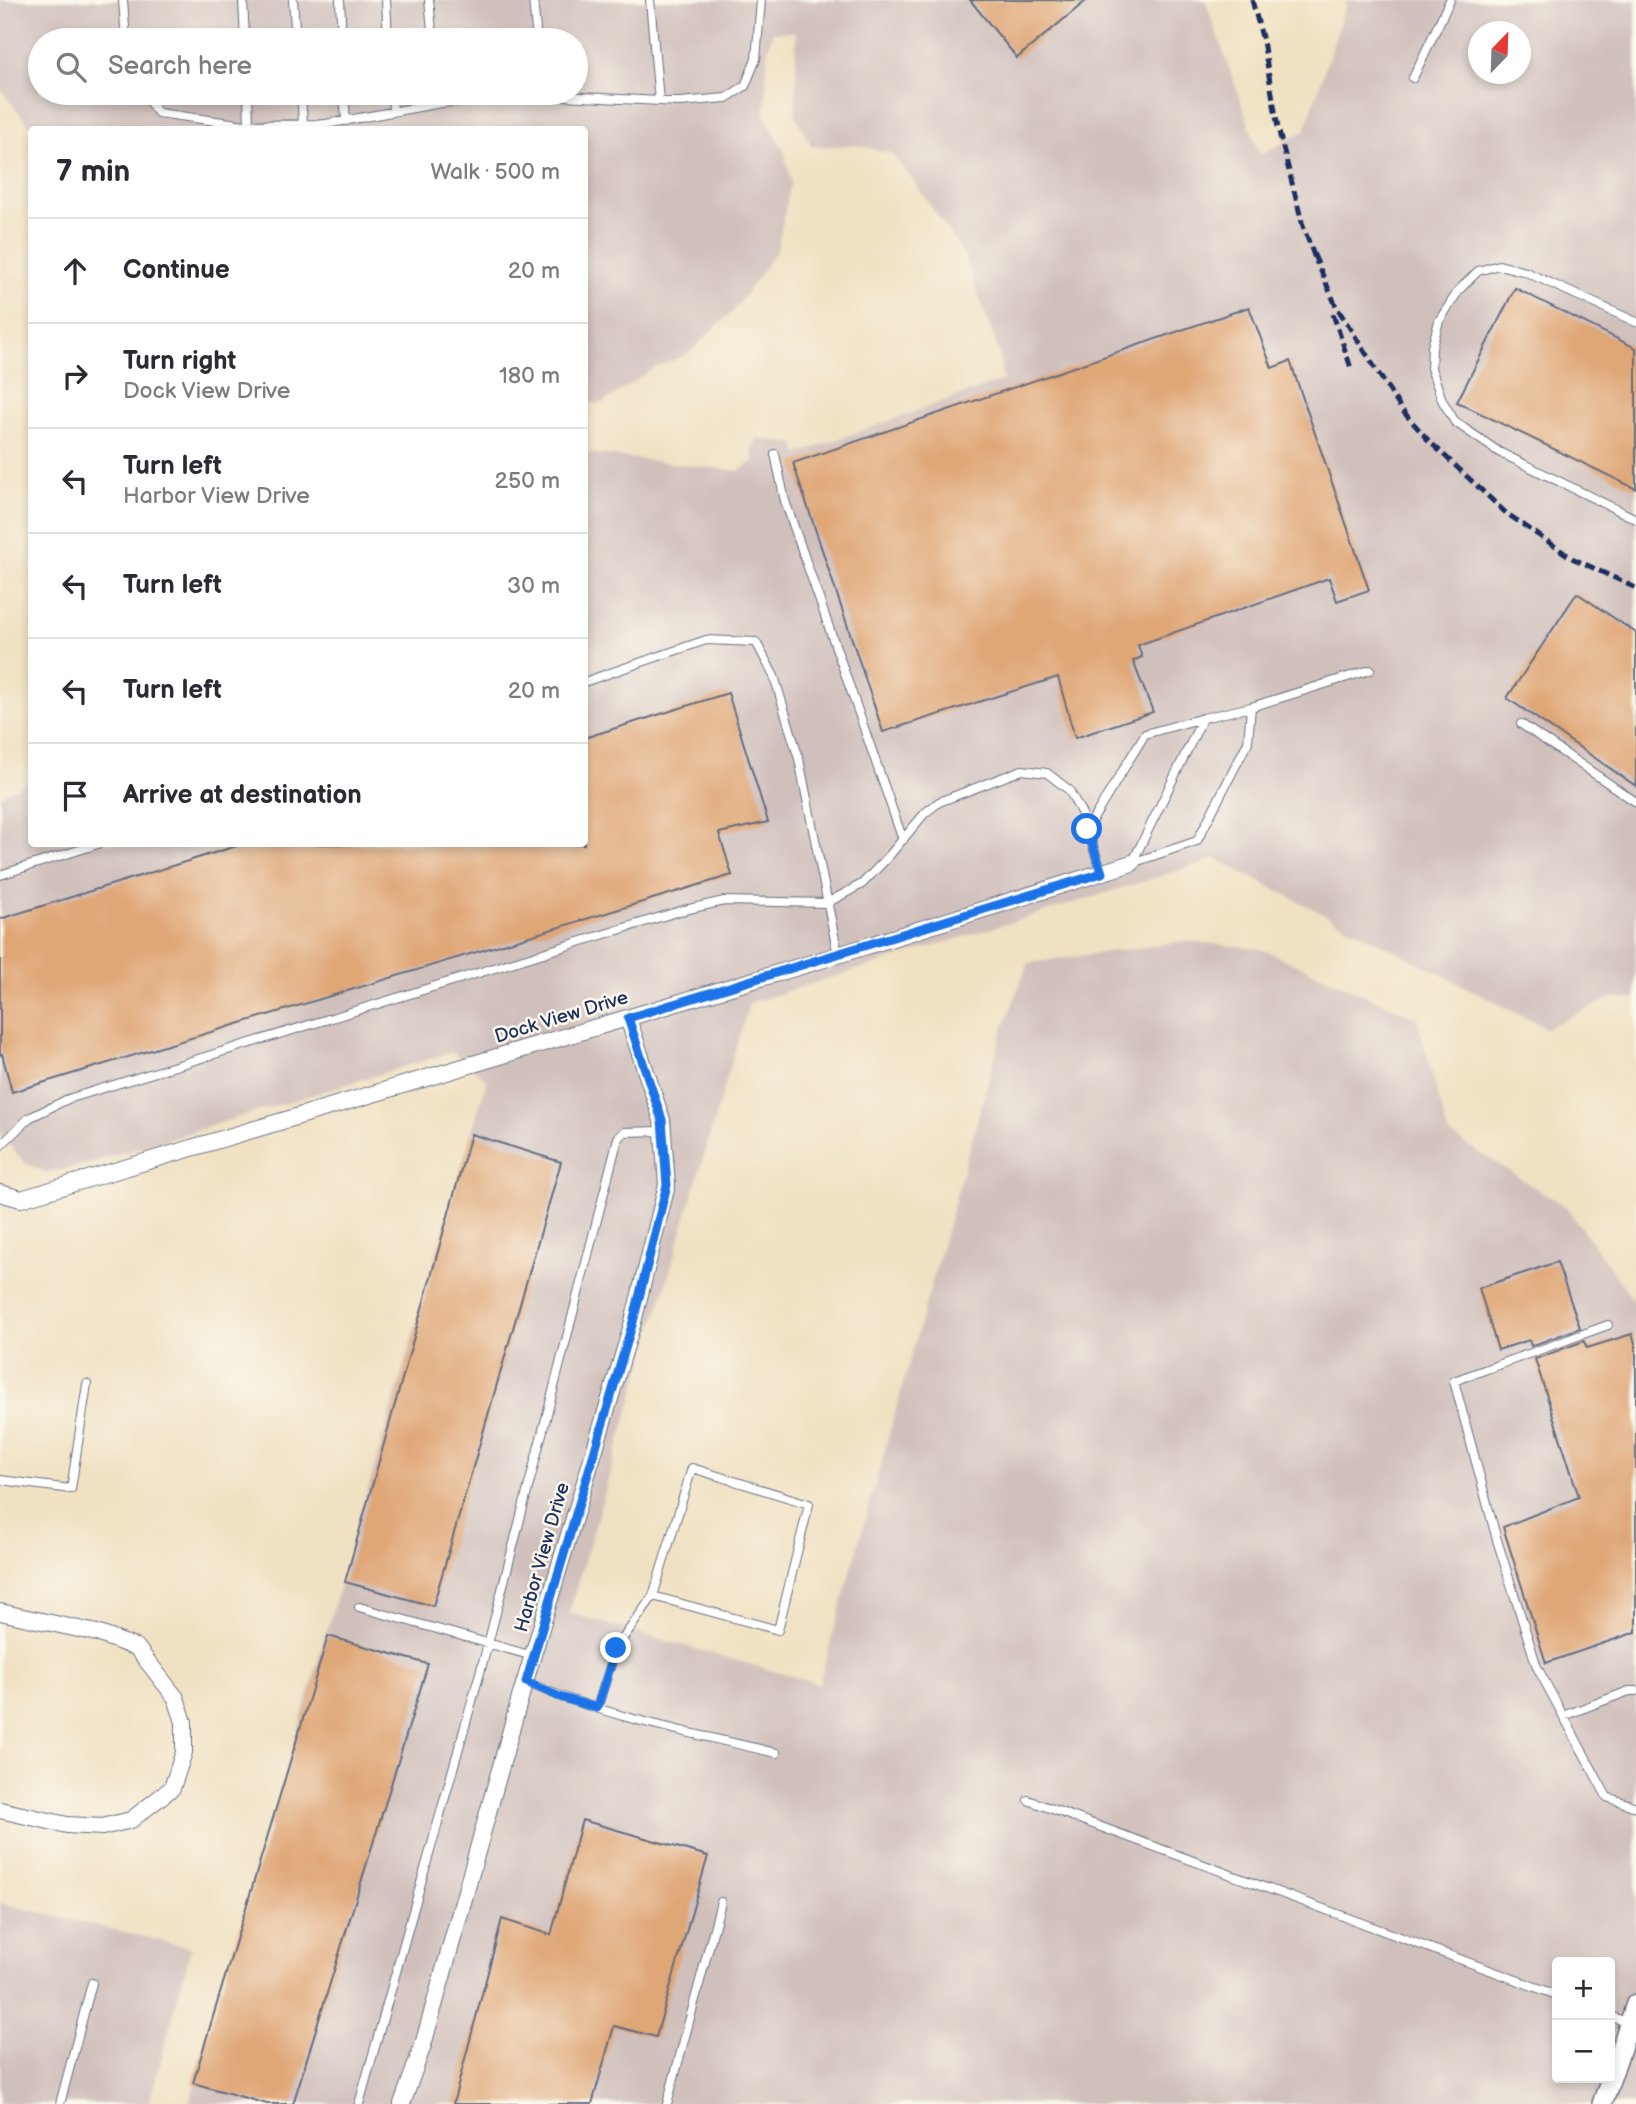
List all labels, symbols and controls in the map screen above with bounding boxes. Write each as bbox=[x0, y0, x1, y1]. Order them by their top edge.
north arrow bbox=[1468, 21, 1531, 84]
search box bbox=[28, 28, 588, 105]
icon: search bbox=[52, 48, 90, 86]
text: Search here bbox=[108, 51, 252, 82]
text: 7 min bbox=[56, 154, 130, 190]
text: Walk · 500 m bbox=[430, 158, 560, 186]
icon: ahead bbox=[56, 252, 94, 290]
text: Continue bbox=[123, 255, 230, 286]
text: 20 m bbox=[508, 257, 560, 285]
text: Turn right bbox=[123, 346, 236, 377]
icon: right bbox=[56, 357, 94, 395]
text: 180 m bbox=[499, 362, 560, 390]
text: Dock View Drive bbox=[123, 377, 291, 405]
text: Turn left bbox=[123, 451, 222, 482]
icon: left bbox=[56, 462, 94, 500]
text: 250 m bbox=[494, 467, 560, 495]
text: Harbor View Drive bbox=[123, 482, 310, 510]
icon: left bbox=[56, 567, 94, 605]
text: Turn left bbox=[123, 570, 222, 601]
text: 30 m bbox=[507, 572, 560, 600]
icon: left bbox=[56, 672, 94, 710]
text: Turn left bbox=[123, 675, 222, 706]
text: 20 m bbox=[508, 677, 560, 705]
icon: arrive bbox=[56, 777, 94, 815]
text: Arrive at destination bbox=[123, 780, 362, 811]
route start bbox=[1071, 813, 1102, 844]
street label: Dock View Drive bbox=[492, 986, 631, 1049]
street label: Harbor View Drive bbox=[510, 1480, 575, 1635]
route end bbox=[600, 1632, 631, 1663]
map controls bbox=[1552, 1957, 1615, 2083]
button: + bbox=[1552, 1957, 1615, 2020]
button: − bbox=[1552, 2020, 1615, 2083]

